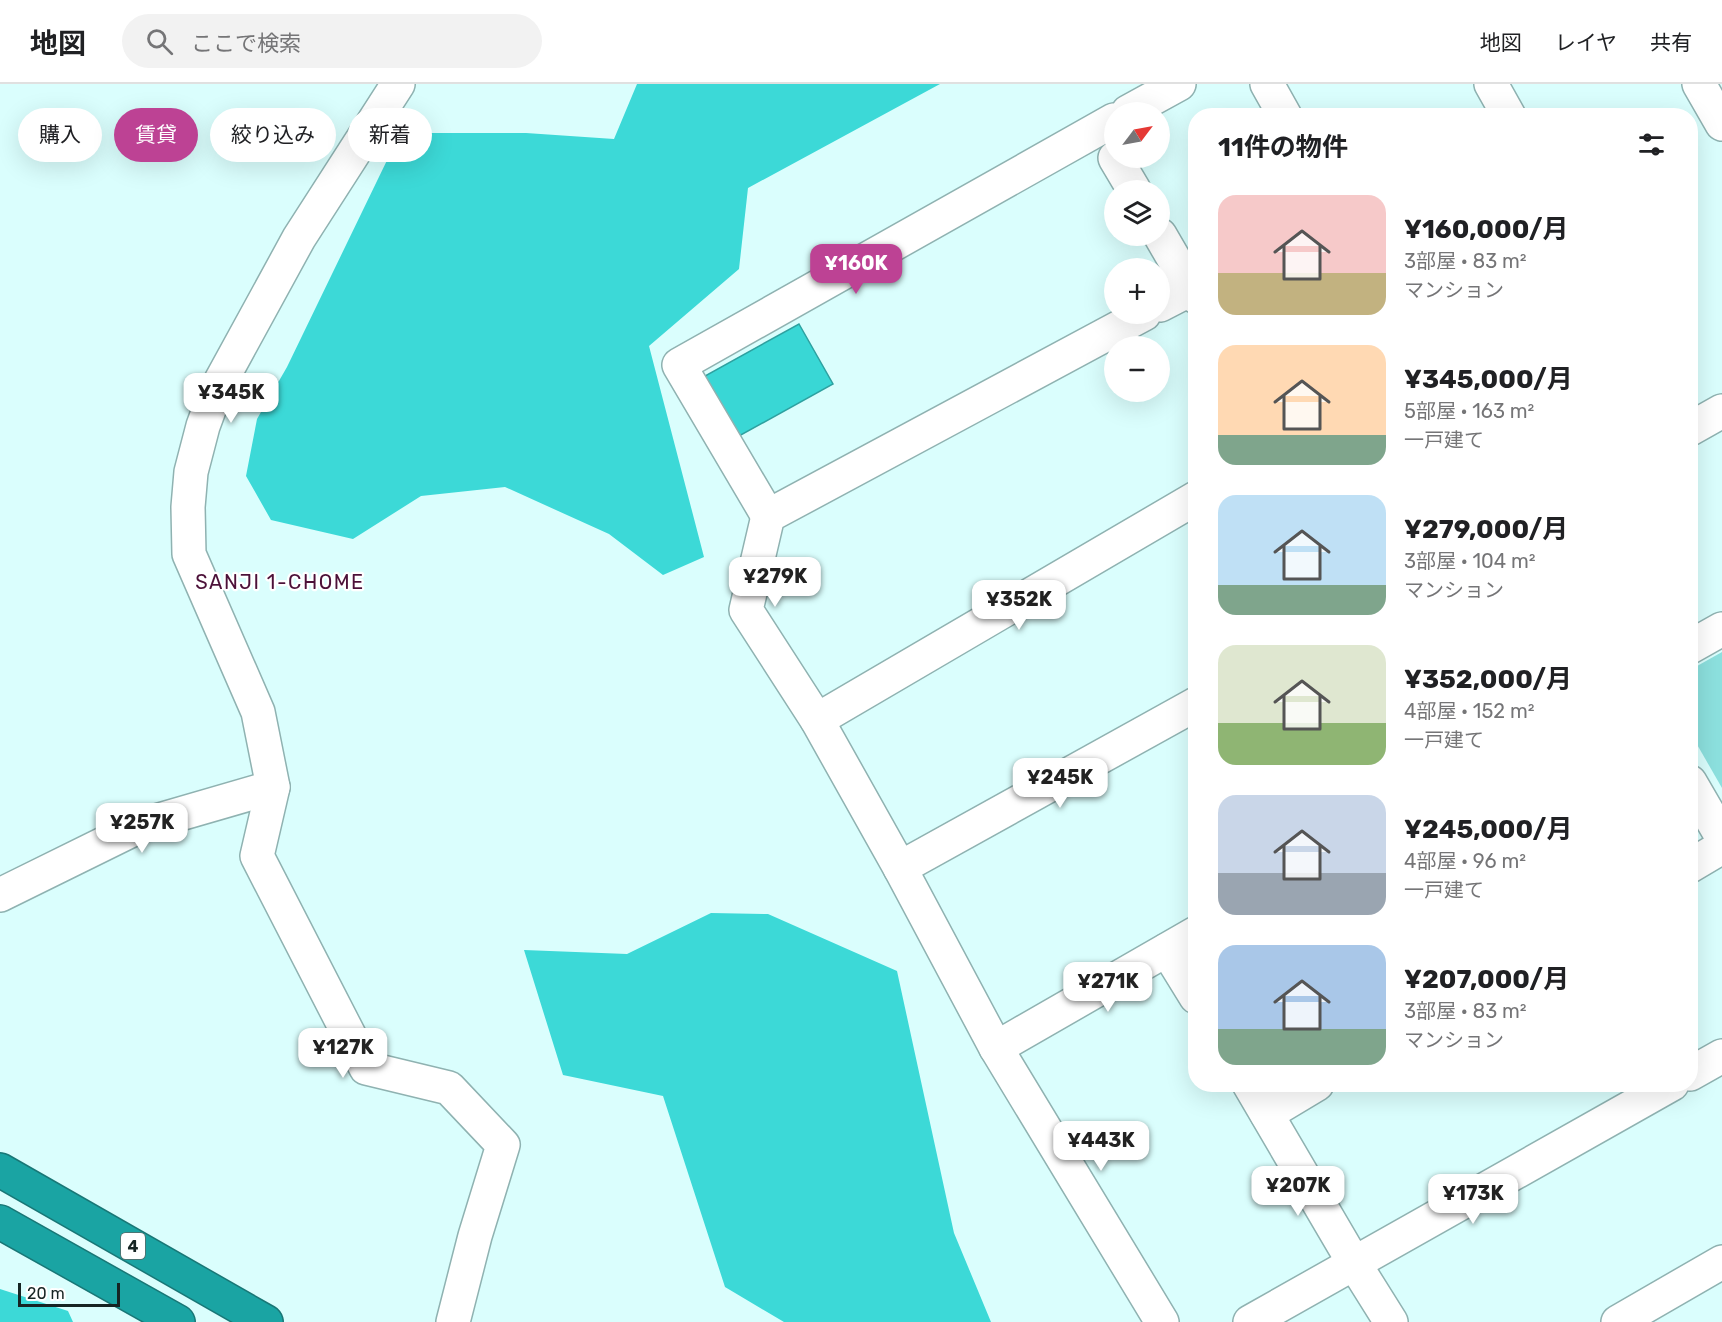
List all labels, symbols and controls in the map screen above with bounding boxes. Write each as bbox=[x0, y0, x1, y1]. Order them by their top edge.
search box bbox=[122, 14, 542, 68]
icon: search bbox=[143, 25, 176, 58]
text: 地図 bbox=[30, 27, 86, 60]
text: ここで検索 bbox=[191, 30, 301, 57]
text: 地図 bbox=[1480, 30, 1522, 55]
text: レイヤ bbox=[1555, 30, 1617, 55]
text: 共有 bbox=[1650, 30, 1692, 55]
north arrow bbox=[1104, 102, 1170, 168]
map controls bbox=[1104, 102, 1170, 402]
chip: 購入 bbox=[18, 108, 102, 162]
chip: 賃貸 bbox=[114, 108, 198, 162]
chip: 絞り込み bbox=[210, 108, 336, 162]
chip: 新着 bbox=[348, 108, 432, 162]
icon: filters bbox=[1635, 128, 1668, 161]
text: 11件の物件 bbox=[1218, 132, 1348, 163]
button: layers bbox=[1104, 180, 1170, 246]
text: ¥160,000/月 bbox=[1404, 214, 1569, 245]
icon: home bbox=[1266, 219, 1338, 291]
pin: ¥160K bbox=[814, 244, 898, 295]
text: 3部屋 · 83 m² bbox=[1404, 249, 1527, 273]
text: ¥160K bbox=[824, 251, 888, 275]
button: + bbox=[1104, 258, 1170, 324]
text: マンション bbox=[1404, 278, 1504, 302]
button: − bbox=[1104, 336, 1170, 402]
text: ¥345,000/月 bbox=[1404, 364, 1573, 395]
icon: home bbox=[1266, 369, 1338, 441]
pin: ¥345K bbox=[189, 373, 273, 424]
text: ¥345K bbox=[198, 380, 264, 404]
text: 5部屋 · 163 m² bbox=[1404, 399, 1534, 423]
text: 一戸建て bbox=[1404, 428, 1484, 452]
text: ¥279,000/月 bbox=[1404, 514, 1568, 545]
icon: home bbox=[1266, 519, 1338, 591]
text: 3部屋 · 104 m² bbox=[1404, 549, 1536, 573]
pin: ¥279K bbox=[733, 557, 817, 608]
text: ¥279K bbox=[743, 564, 807, 588]
district label: SANJI 1-CHOME bbox=[195, 570, 365, 594]
text: マンション bbox=[1404, 578, 1504, 602]
pin: ¥352K bbox=[977, 580, 1061, 631]
text: ¥352K bbox=[986, 587, 1052, 611]
text: ¥352,000/月 bbox=[1404, 664, 1572, 695]
icon: home bbox=[1266, 669, 1338, 741]
text: 4部屋 · 152 m² bbox=[1404, 699, 1535, 723]
text: 一戸建て bbox=[1404, 728, 1484, 752]
pin: ¥245K bbox=[1018, 758, 1102, 809]
text: ¥245K bbox=[1027, 765, 1093, 789]
pin: ¥257K bbox=[100, 803, 184, 854]
text: ¥257K bbox=[110, 810, 174, 834]
text: ¥245,000/月 bbox=[1404, 814, 1572, 845]
icon: home bbox=[1266, 819, 1338, 891]
text: 4部屋 · 96 m² bbox=[1404, 849, 1526, 873]
text: 一戸建て bbox=[1404, 878, 1484, 902]
pin: ¥271K bbox=[1066, 962, 1150, 1013]
text: ¥207,000/月 bbox=[1404, 964, 1569, 995]
text: ¥271K bbox=[1077, 969, 1139, 993]
icon: home bbox=[1266, 969, 1338, 1041]
text: 3部屋 · 83 m² bbox=[1404, 999, 1527, 1023]
pin: ¥127K bbox=[301, 1028, 385, 1079]
text: マンション bbox=[1404, 1028, 1504, 1052]
text: ¥127K bbox=[312, 1035, 374, 1059]
pin: ¥443K bbox=[1059, 1121, 1143, 1172]
text: ¥443K bbox=[1067, 1128, 1135, 1152]
pin: ¥207K bbox=[1256, 1166, 1340, 1217]
text: ¥207K bbox=[1265, 1173, 1331, 1197]
pin: ¥173K bbox=[1431, 1174, 1515, 1225]
text: ¥173K bbox=[1442, 1181, 1504, 1205]
road number: 4 bbox=[121, 1233, 145, 1259]
scale bar bbox=[18, 1280, 120, 1308]
text: 20 m bbox=[27, 1284, 65, 1303]

